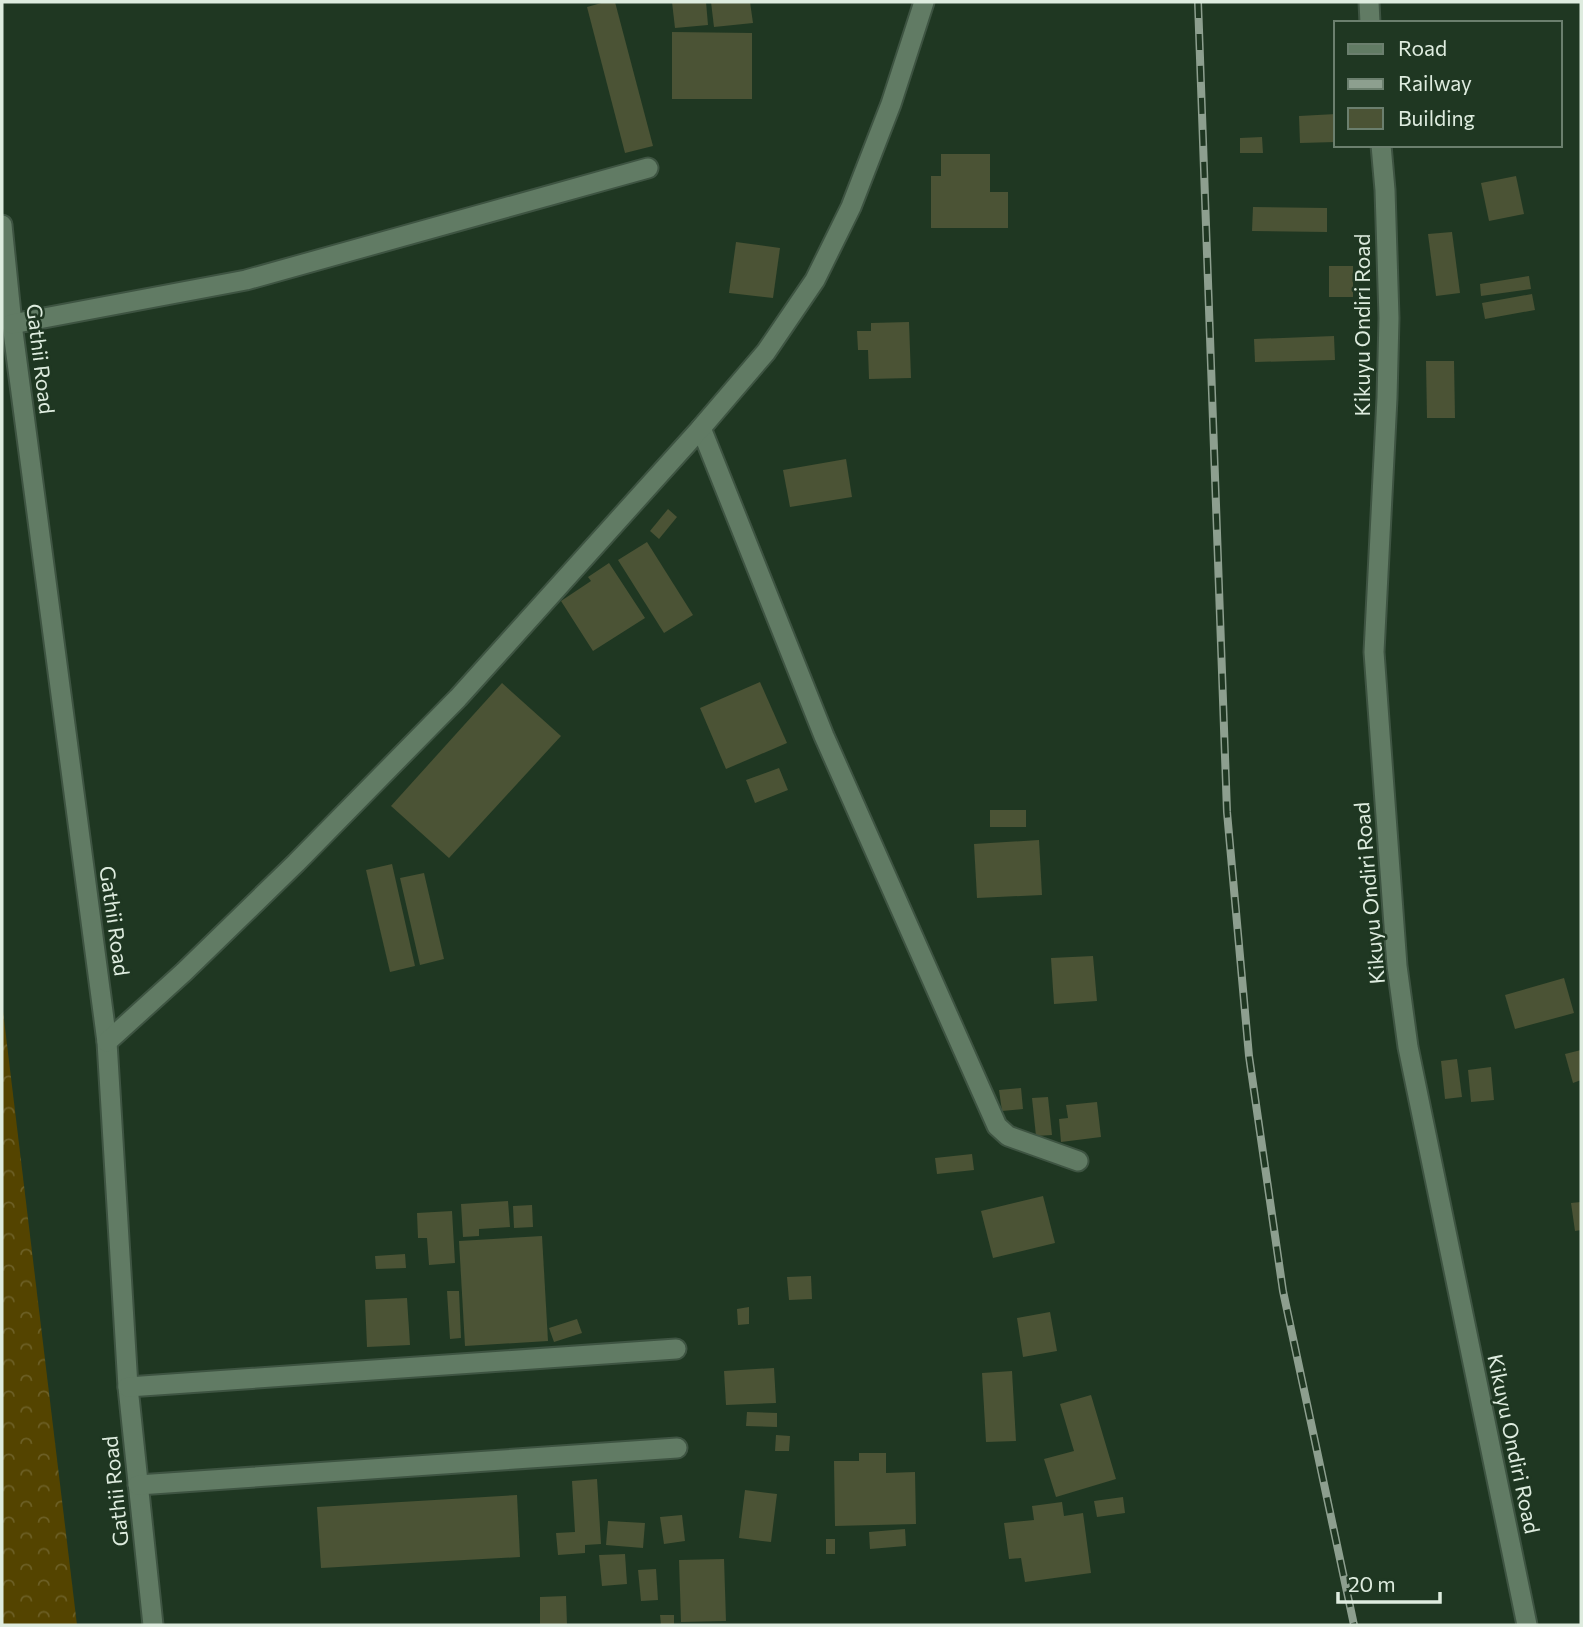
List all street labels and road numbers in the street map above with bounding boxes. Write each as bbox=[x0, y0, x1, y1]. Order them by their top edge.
street label: Kikuyu Ondiri Road bbox=[1349, 234, 1374, 416]
street label: Gathii Road bbox=[22, 302, 61, 415]
street label: Kikuyu Ondiri Road bbox=[1348, 801, 1389, 985]
street label: Gathii Road bbox=[95, 864, 136, 977]
street label: Kikuyu Ondiri Road bbox=[1483, 1352, 1546, 1536]
street label: Gathii Road bbox=[96, 1435, 133, 1548]

